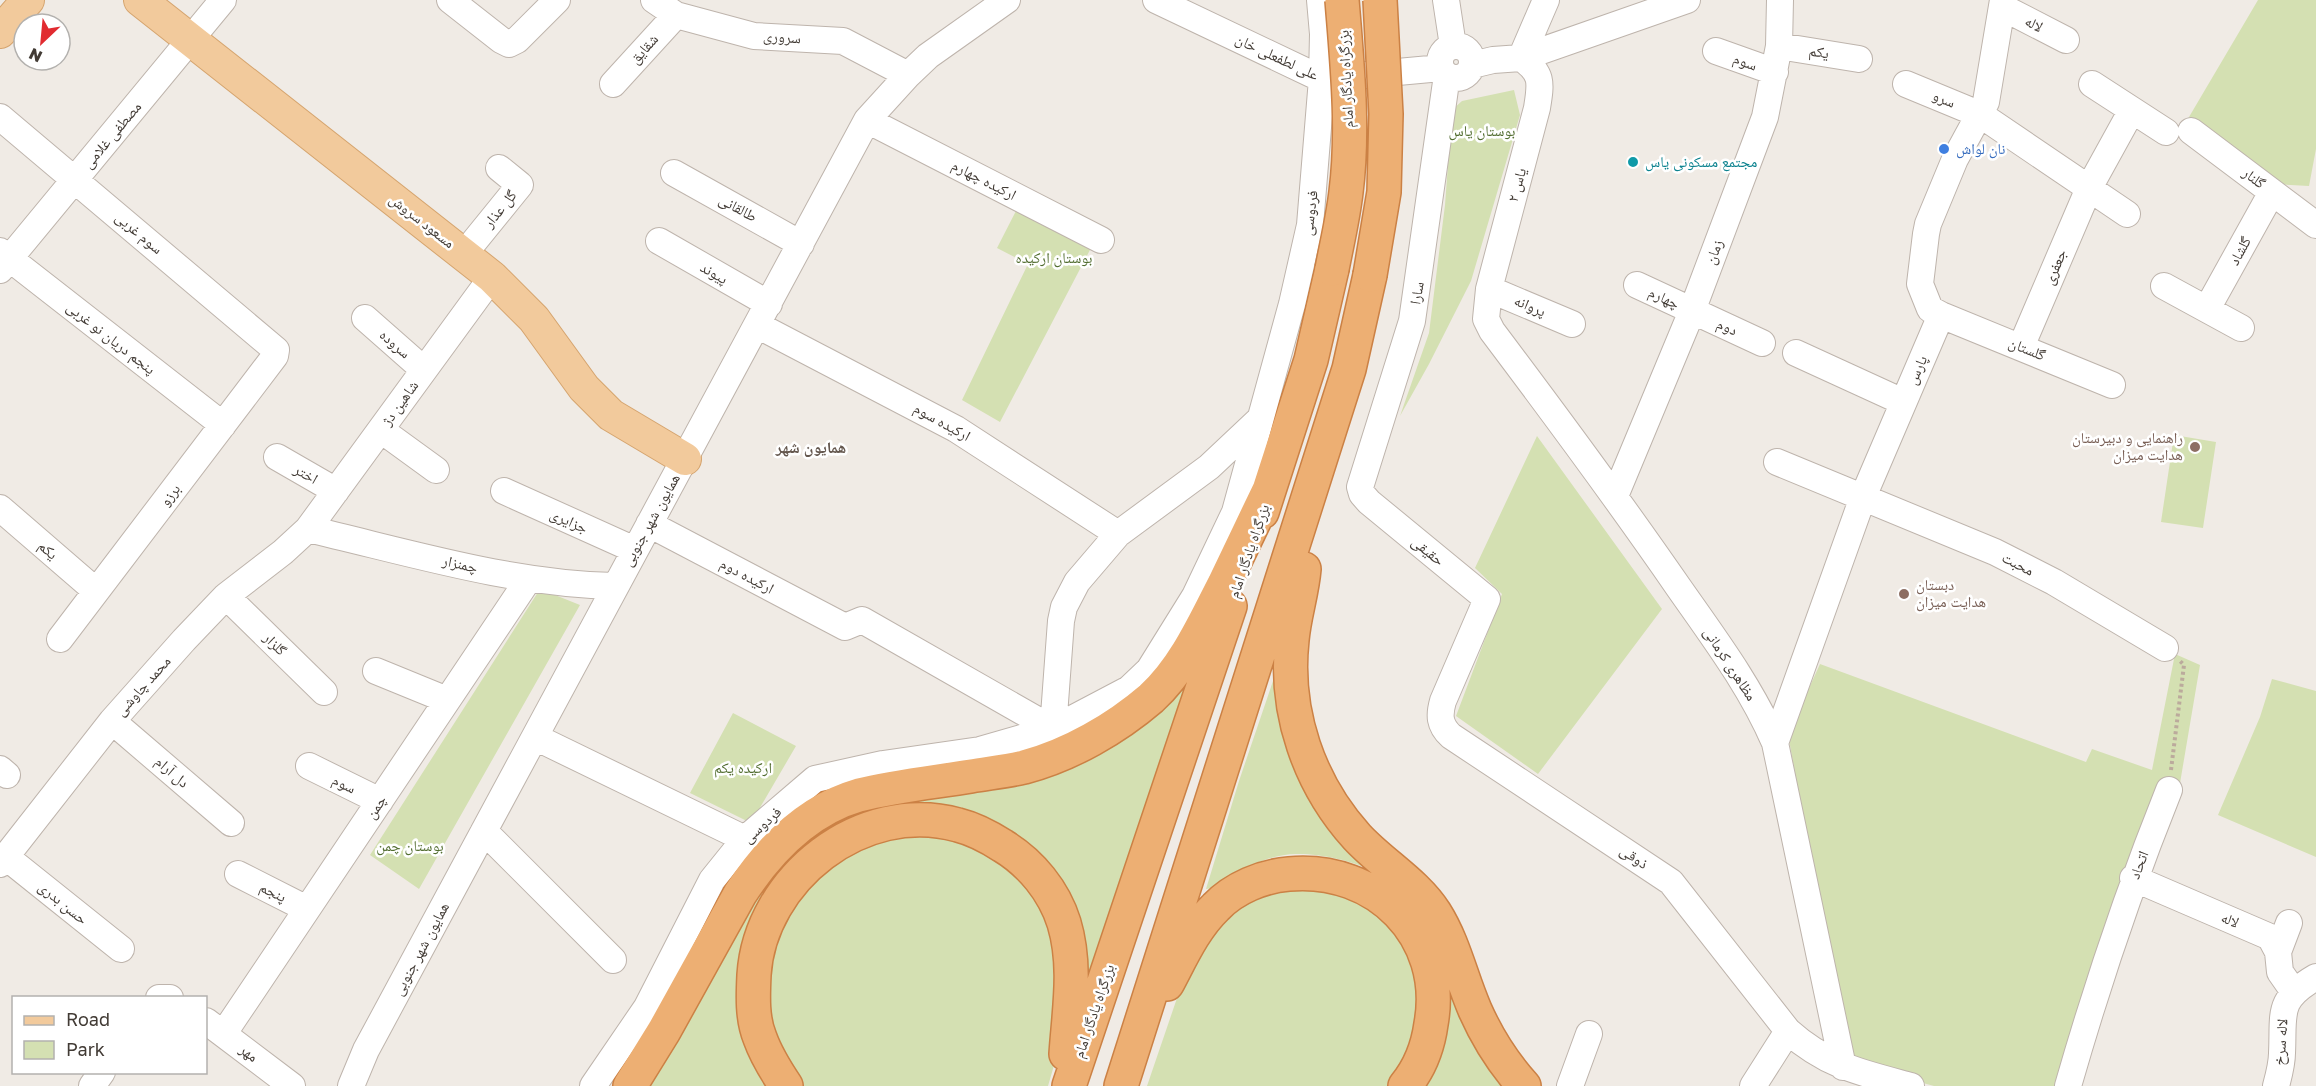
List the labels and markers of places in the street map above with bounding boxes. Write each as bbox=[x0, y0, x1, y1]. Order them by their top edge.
place label: نان لواش bbox=[1956, 139, 2005, 159]
marker: نان لواش bbox=[1937, 142, 1951, 156]
place label: مجتمع مسکونی یاس bbox=[1645, 152, 1757, 172]
marker: مجتمع مسکونی یاس bbox=[1626, 155, 1640, 169]
place label: راهنمایی و دبیرستان هدایت میزان bbox=[2072, 428, 2183, 465]
marker: راهنمایی و دبیرستان هدایت میزان bbox=[2188, 440, 2202, 454]
place label: دبستان هدایت میزان bbox=[1916, 575, 1986, 612]
marker: دبستان هدایت میزان bbox=[1897, 587, 1911, 601]

